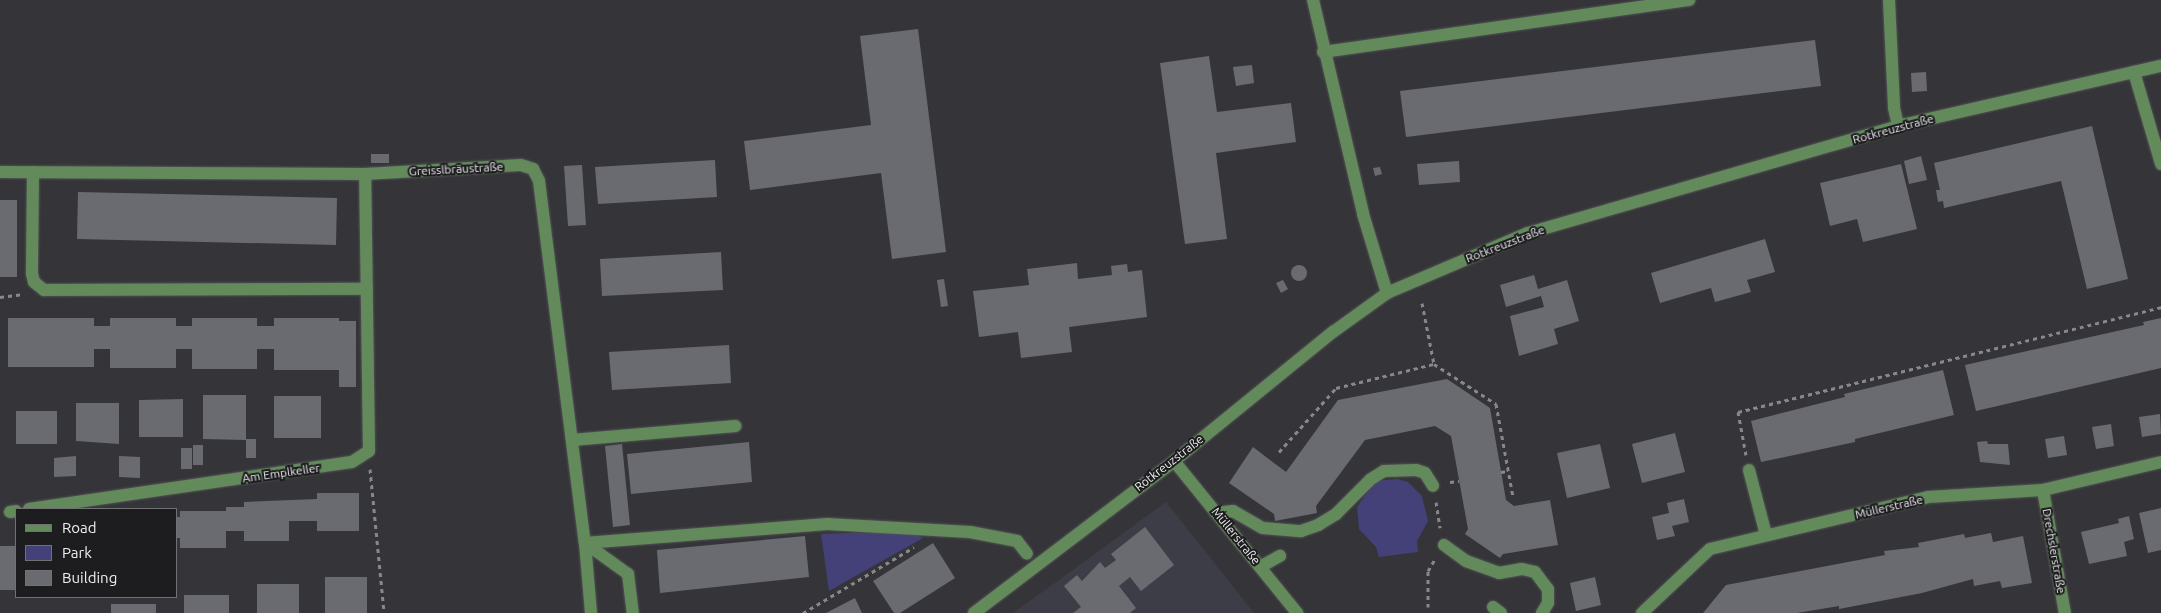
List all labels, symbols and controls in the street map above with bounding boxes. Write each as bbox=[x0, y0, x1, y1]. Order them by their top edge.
street label: Rotkreuzstraße bbox=[1851, 111, 1935, 147]
street label: Greisslbräustraße bbox=[408, 159, 504, 179]
street label: Rotkreuzstraße bbox=[1464, 222, 1546, 266]
street label: Rotkreuzstraße bbox=[1132, 432, 1206, 494]
street label: Am Emplkeller bbox=[241, 460, 321, 486]
street label: Müllerstraße bbox=[1854, 492, 1924, 522]
street label: Müllerstraße bbox=[1209, 505, 1263, 567]
street label: Drechslerstraße bbox=[2039, 507, 2069, 595]
legend bbox=[15, 508, 178, 598]
text: Road bbox=[62, 519, 97, 536]
text: Park bbox=[62, 544, 92, 561]
text: Building bbox=[62, 569, 117, 586]

